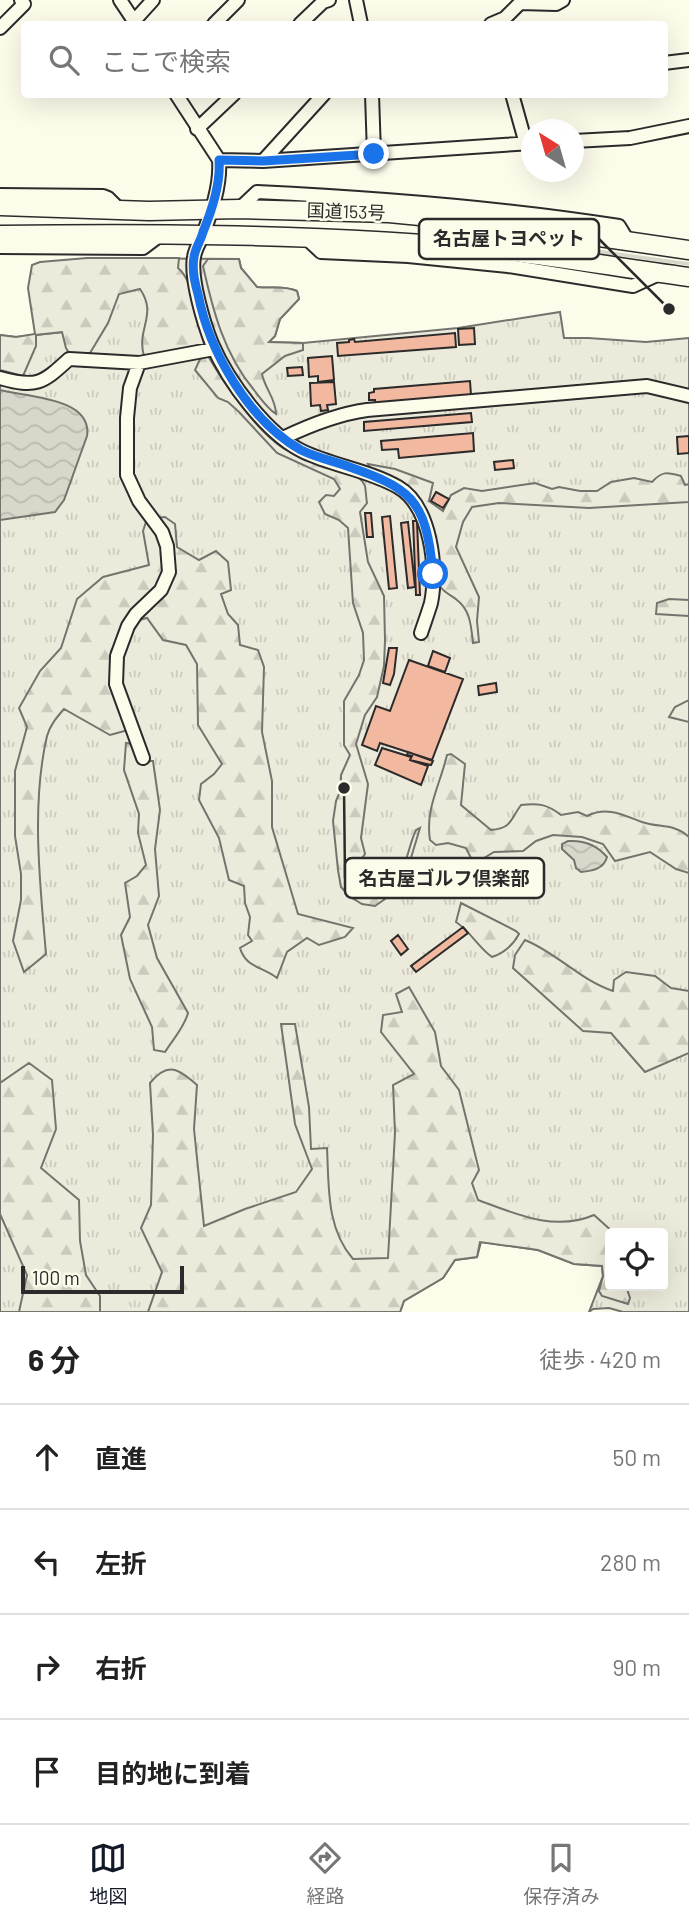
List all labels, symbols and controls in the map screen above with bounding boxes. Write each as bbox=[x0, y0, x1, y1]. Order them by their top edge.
search box bbox=[21, 21, 668, 98]
icon: search bbox=[45, 41, 83, 79]
text: ここで検索 bbox=[101, 45, 231, 76]
north arrow bbox=[521, 119, 584, 182]
route end bbox=[358, 138, 389, 169]
street label: 国道153号 bbox=[306, 199, 386, 223]
callout: 名古屋トヨペット bbox=[419, 219, 599, 259]
text: 名古屋トヨペット bbox=[433, 226, 585, 249]
route start bbox=[417, 558, 448, 589]
callout: 名古屋ゴルフ倶楽部 bbox=[345, 858, 544, 898]
text: 名古屋ゴルフ倶楽部 bbox=[358, 866, 530, 889]
map controls bbox=[605, 1228, 668, 1291]
button: locate bbox=[605, 1228, 668, 1291]
scale bar bbox=[21, 1263, 184, 1295]
text: 100 m bbox=[32, 1266, 80, 1289]
text: 6 分 bbox=[28, 1341, 80, 1377]
text: 徒歩 · 420 m bbox=[539, 1345, 661, 1373]
icon: ahead bbox=[28, 1438, 66, 1476]
text: 直進 bbox=[95, 1442, 147, 1473]
text: 50 m bbox=[613, 1443, 661, 1471]
icon: left bbox=[28, 1543, 66, 1581]
text: 左折 bbox=[95, 1547, 147, 1578]
text: 280 m bbox=[600, 1548, 661, 1576]
icon: right bbox=[28, 1648, 66, 1686]
text: 右折 bbox=[95, 1652, 147, 1683]
text: 90 m bbox=[612, 1653, 661, 1681]
icon: arrive bbox=[28, 1753, 66, 1791]
text: 目的地に到着 bbox=[95, 1757, 251, 1788]
tab: 地図 bbox=[89, 1839, 128, 1908]
tab: 経路 bbox=[306, 1839, 345, 1908]
tab: 保存済み bbox=[523, 1839, 600, 1908]

